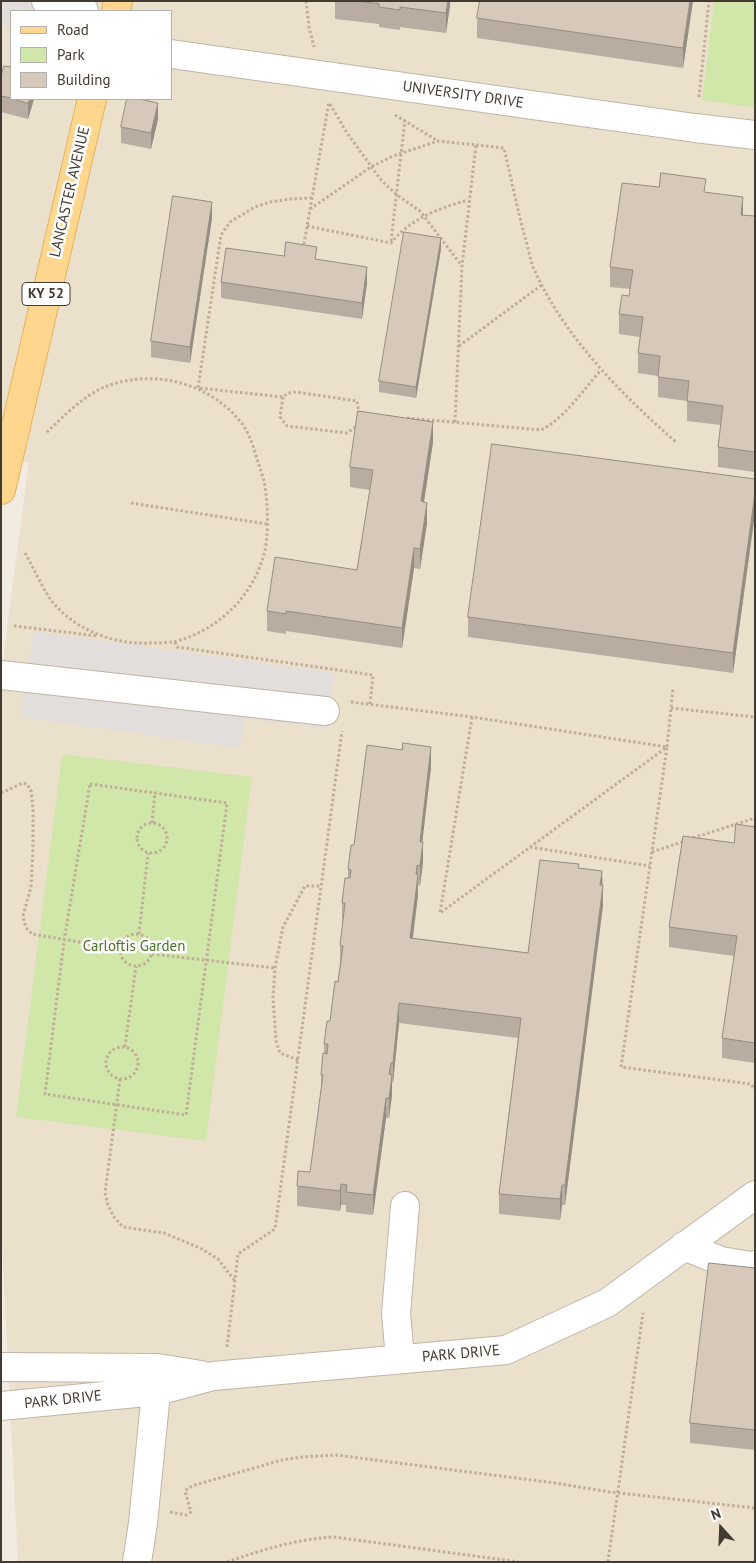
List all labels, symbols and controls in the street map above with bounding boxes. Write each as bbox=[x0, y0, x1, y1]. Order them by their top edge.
legend bbox=[10, 10, 172, 100]
text: Road bbox=[57, 20, 89, 39]
text: Park bbox=[57, 45, 85, 64]
text: Building bbox=[57, 70, 111, 89]
street label: UNIVERSITY DRIVE bbox=[401, 78, 525, 112]
street label: LANCASTER AVENUE bbox=[46, 125, 94, 259]
road number: KY 52 bbox=[22, 282, 70, 306]
park label: Carloftis Garden bbox=[83, 938, 185, 956]
street label: PARK DRIVE bbox=[421, 1342, 501, 1366]
street label: PARK DRIVE bbox=[23, 1387, 103, 1413]
north arrow bbox=[696, 1503, 746, 1553]
text: N bbox=[708, 1504, 723, 1524]

